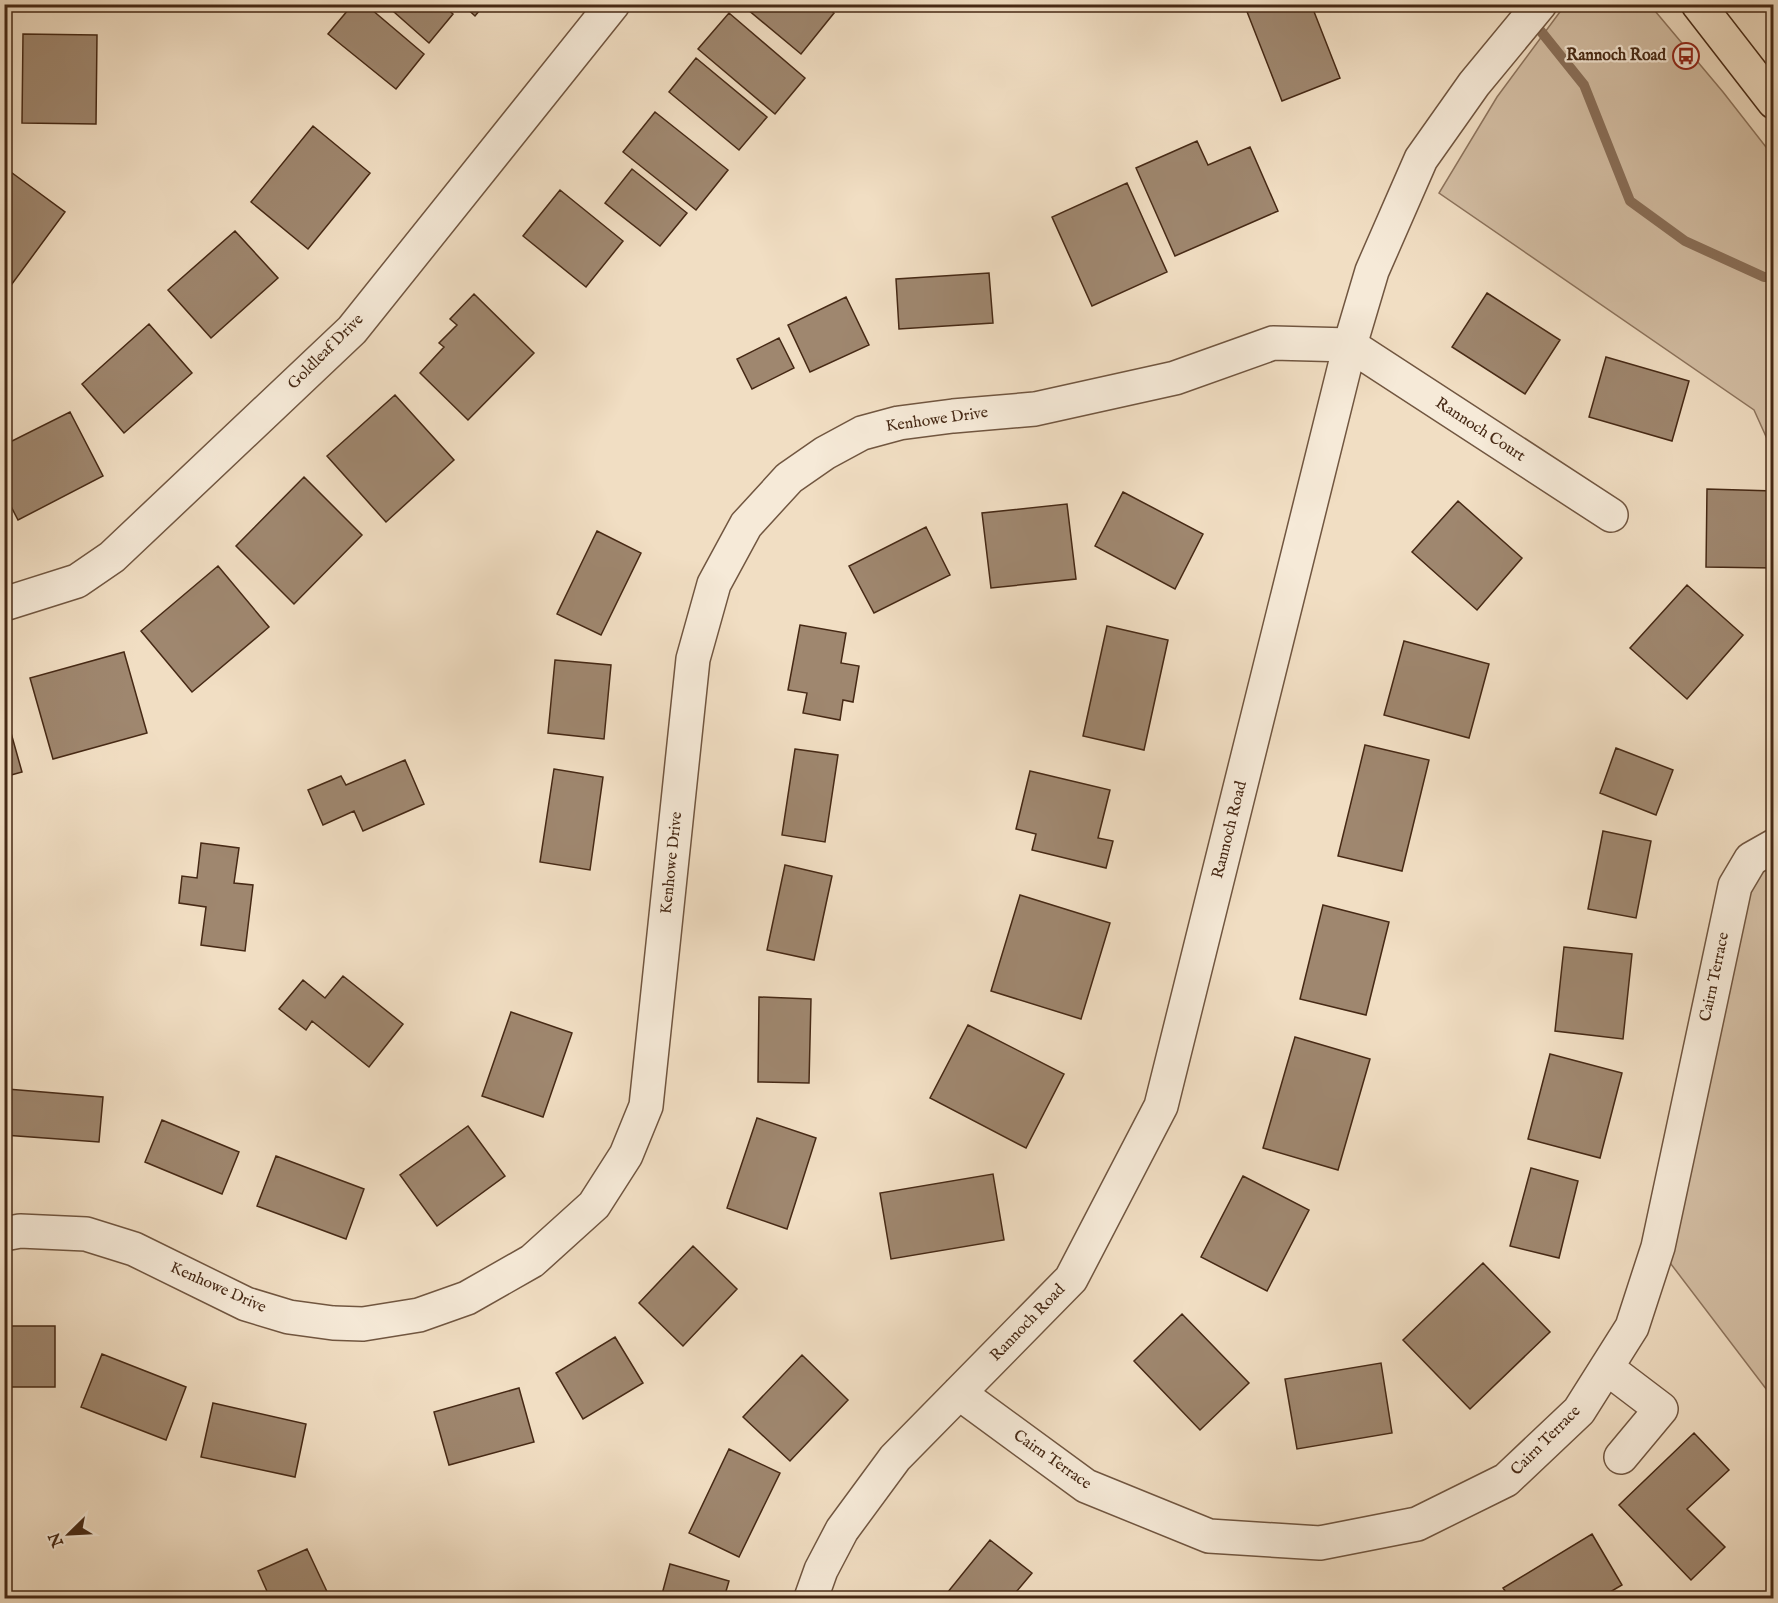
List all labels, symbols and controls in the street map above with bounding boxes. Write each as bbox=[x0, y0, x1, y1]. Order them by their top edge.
bus stop icon: Rannoch Road bbox=[1671, 41, 1701, 71]
place label: Rannoch Road bbox=[1566, 46, 1666, 66]
street label: Goldleaf Drive bbox=[284, 310, 368, 394]
street label: Rannoch Court bbox=[1431, 394, 1529, 467]
street label: Kenhowe Drive bbox=[885, 403, 989, 437]
street label: Rannoch Road bbox=[1208, 779, 1252, 881]
street label: Kenhowe Drive bbox=[657, 811, 687, 915]
street label: Cairn Terrace bbox=[1696, 930, 1734, 1024]
street label: Kenhowe Drive bbox=[167, 1258, 269, 1318]
street label: Rannoch Road bbox=[986, 1280, 1070, 1366]
street label: Cairn Terrace bbox=[1507, 1402, 1585, 1480]
street label: Cairn Terrace bbox=[1009, 1426, 1095, 1494]
north arrow bbox=[39, 1504, 99, 1564]
text: N bbox=[45, 1529, 69, 1551]

